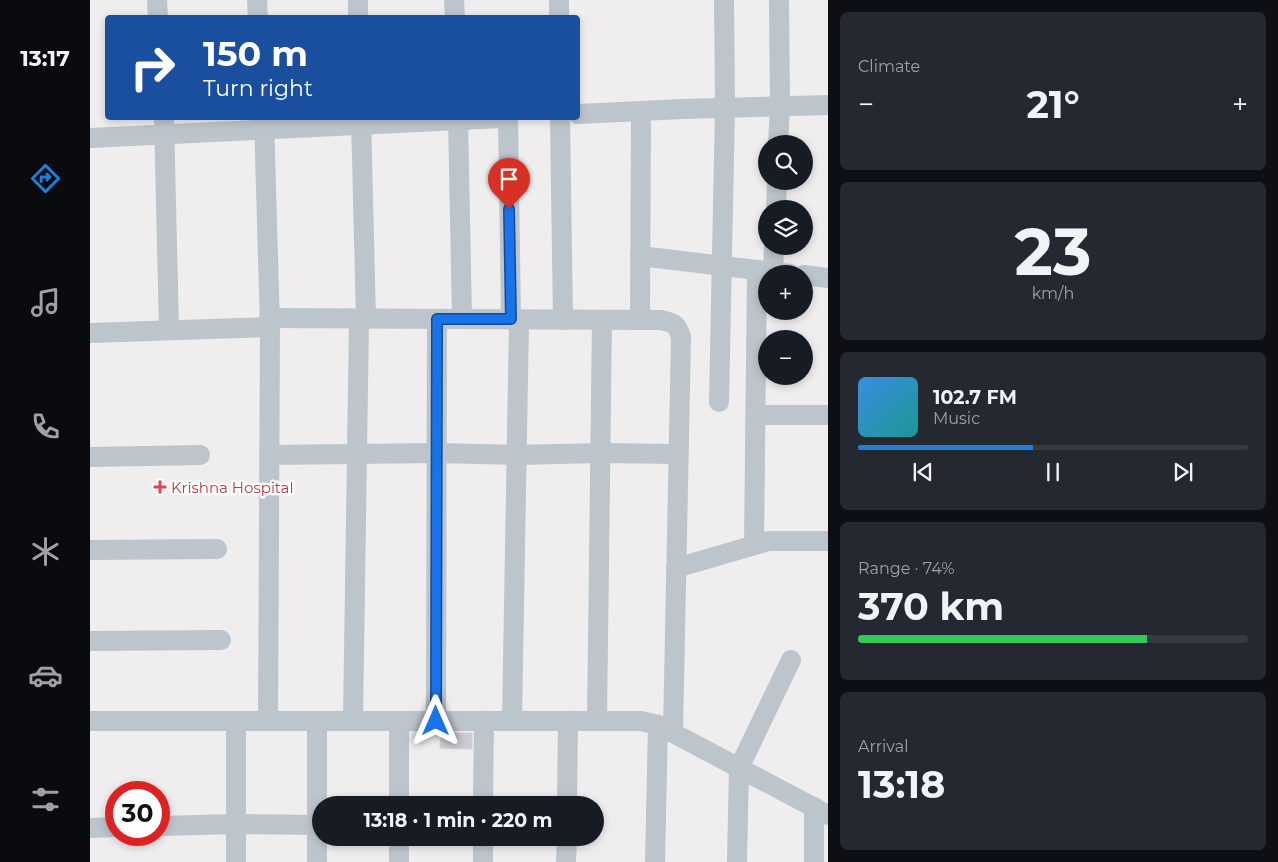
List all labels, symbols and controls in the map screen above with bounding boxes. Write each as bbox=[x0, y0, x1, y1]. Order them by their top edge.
text: 150 m bbox=[203, 32, 308, 75]
icon: right bbox=[120, 35, 185, 100]
text: 13:17 bbox=[20, 45, 70, 72]
text: Climate bbox=[858, 57, 920, 76]
text: Turn right bbox=[203, 75, 313, 102]
text: 21° bbox=[1026, 81, 1080, 128]
text: − bbox=[858, 87, 874, 121]
text: + bbox=[1232, 87, 1248, 121]
map controls bbox=[758, 135, 813, 385]
button: search bbox=[758, 135, 813, 190]
pin bbox=[488, 158, 530, 209]
icon: directions bbox=[28, 161, 63, 196]
icon: arrive bbox=[495, 165, 523, 193]
button: layers bbox=[758, 200, 813, 255]
text: 23 bbox=[1015, 212, 1091, 291]
button: + bbox=[758, 265, 813, 320]
text: km/h bbox=[1032, 284, 1074, 303]
icon: music bbox=[28, 285, 63, 320]
button: − bbox=[758, 330, 813, 385]
text: 102.7 FM bbox=[933, 386, 1017, 409]
icon: phone bbox=[28, 409, 63, 444]
text: Music bbox=[933, 409, 980, 428]
icon: previous bbox=[909, 458, 937, 486]
icon: pause bbox=[1039, 458, 1067, 486]
icon: next bbox=[1169, 458, 1197, 486]
place label: Krishna Hospital bbox=[171, 478, 294, 497]
marker: Krishna Hospital bbox=[153, 480, 167, 494]
icon: climate bbox=[28, 534, 63, 569]
text: Range · 74% bbox=[858, 559, 955, 578]
text: 370 km bbox=[858, 583, 1004, 630]
icon: car bbox=[28, 658, 63, 693]
position arrow bbox=[409, 694, 461, 746]
text: Arrival bbox=[858, 737, 908, 756]
text: 13:18 bbox=[858, 761, 945, 808]
speed limit sign: 30 bbox=[105, 781, 170, 846]
icon: filters bbox=[28, 782, 63, 817]
text: 13:18 · 1 min · 220 m bbox=[364, 809, 552, 832]

